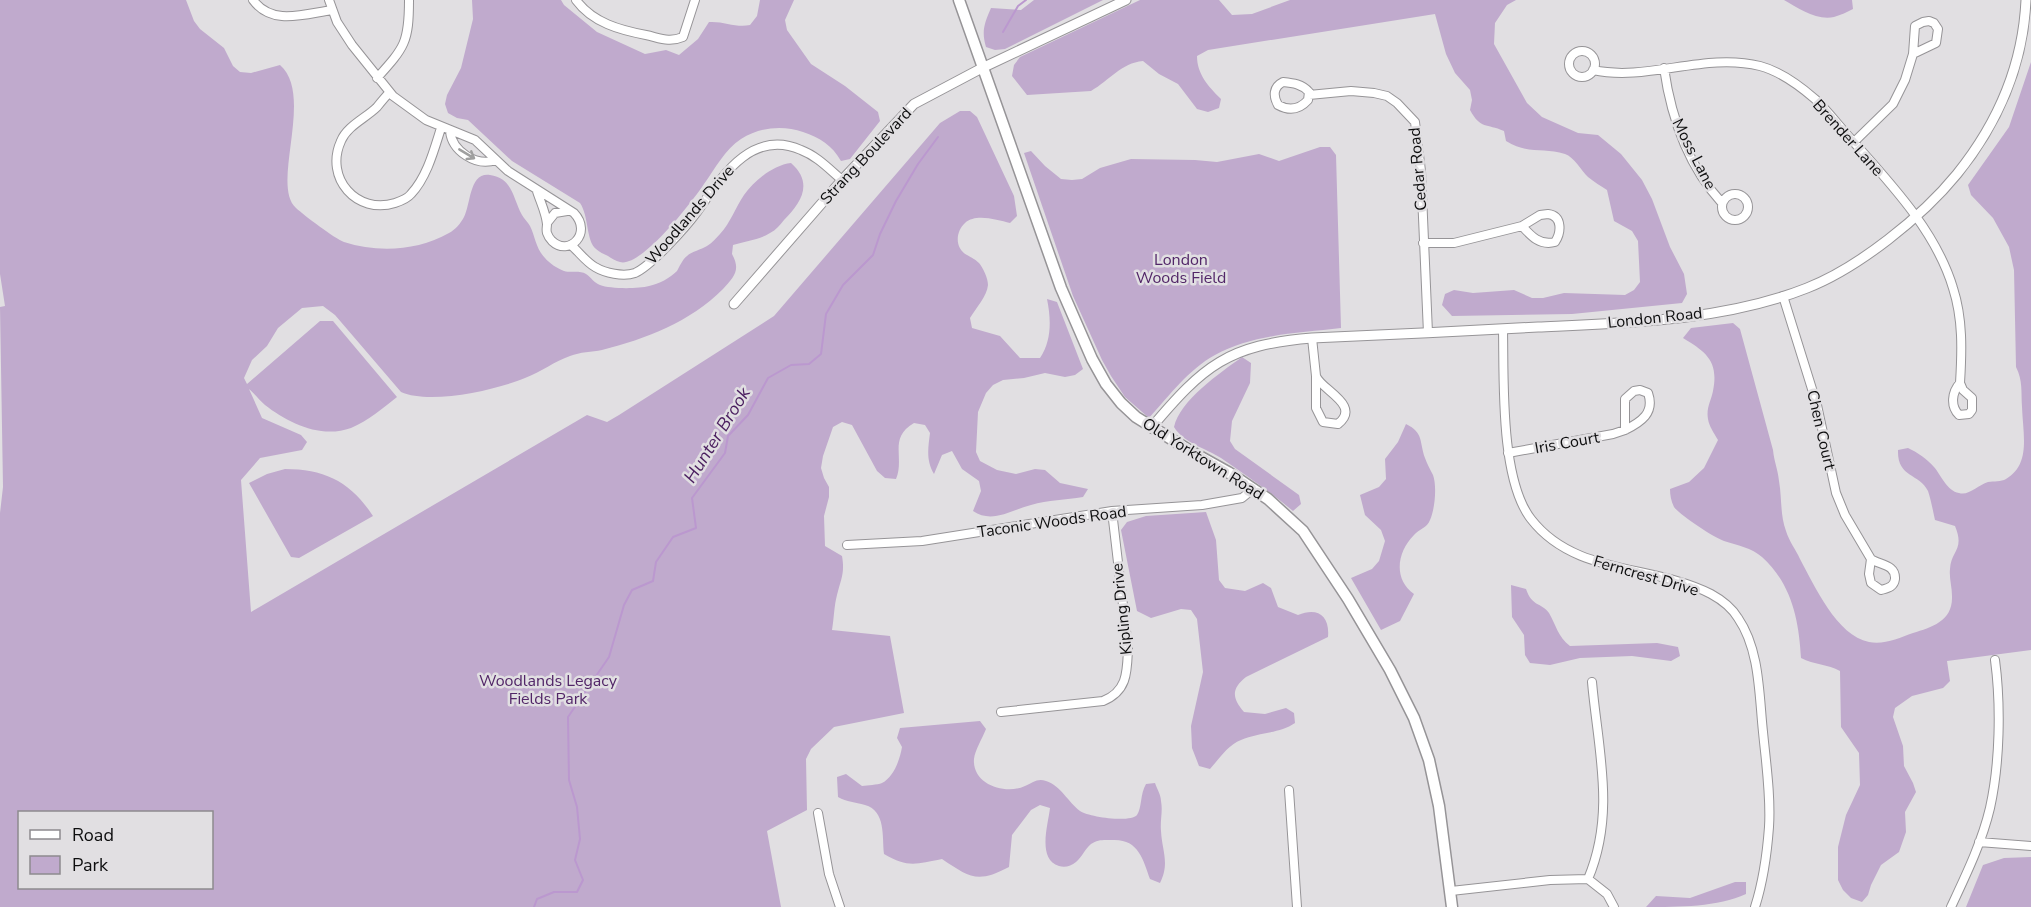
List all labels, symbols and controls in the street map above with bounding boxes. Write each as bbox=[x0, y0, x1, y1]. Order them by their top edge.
street label: Brender Lane bbox=[1808, 95, 1888, 181]
street label: Strang Boulevard bbox=[815, 103, 917, 209]
street label: Moss Lane bbox=[1667, 115, 1721, 193]
street label: Cedar Road bbox=[1403, 126, 1433, 212]
one-way arrow bbox=[458, 149, 475, 161]
street label: Woodlands Drive bbox=[641, 161, 739, 269]
park label: London Woods Field bbox=[1136, 249, 1226, 289]
street label: London Road bbox=[1606, 302, 1704, 334]
water label: Hunter Brook bbox=[678, 382, 756, 487]
street label: Chen Court bbox=[1801, 388, 1841, 473]
street label: Old Yorktown Road bbox=[1138, 413, 1268, 505]
street label: Iris Court bbox=[1533, 426, 1601, 459]
street label: Taconic Woods Road bbox=[976, 501, 1128, 543]
street label: Ferncrest Drive bbox=[1591, 550, 1701, 602]
street label: Kipling Drive bbox=[1106, 562, 1138, 656]
park label: Woodlands Legacy Fields Park bbox=[479, 670, 618, 710]
legend bbox=[18, 811, 213, 889]
text: Road bbox=[72, 823, 114, 847]
text: Park bbox=[72, 853, 109, 877]

